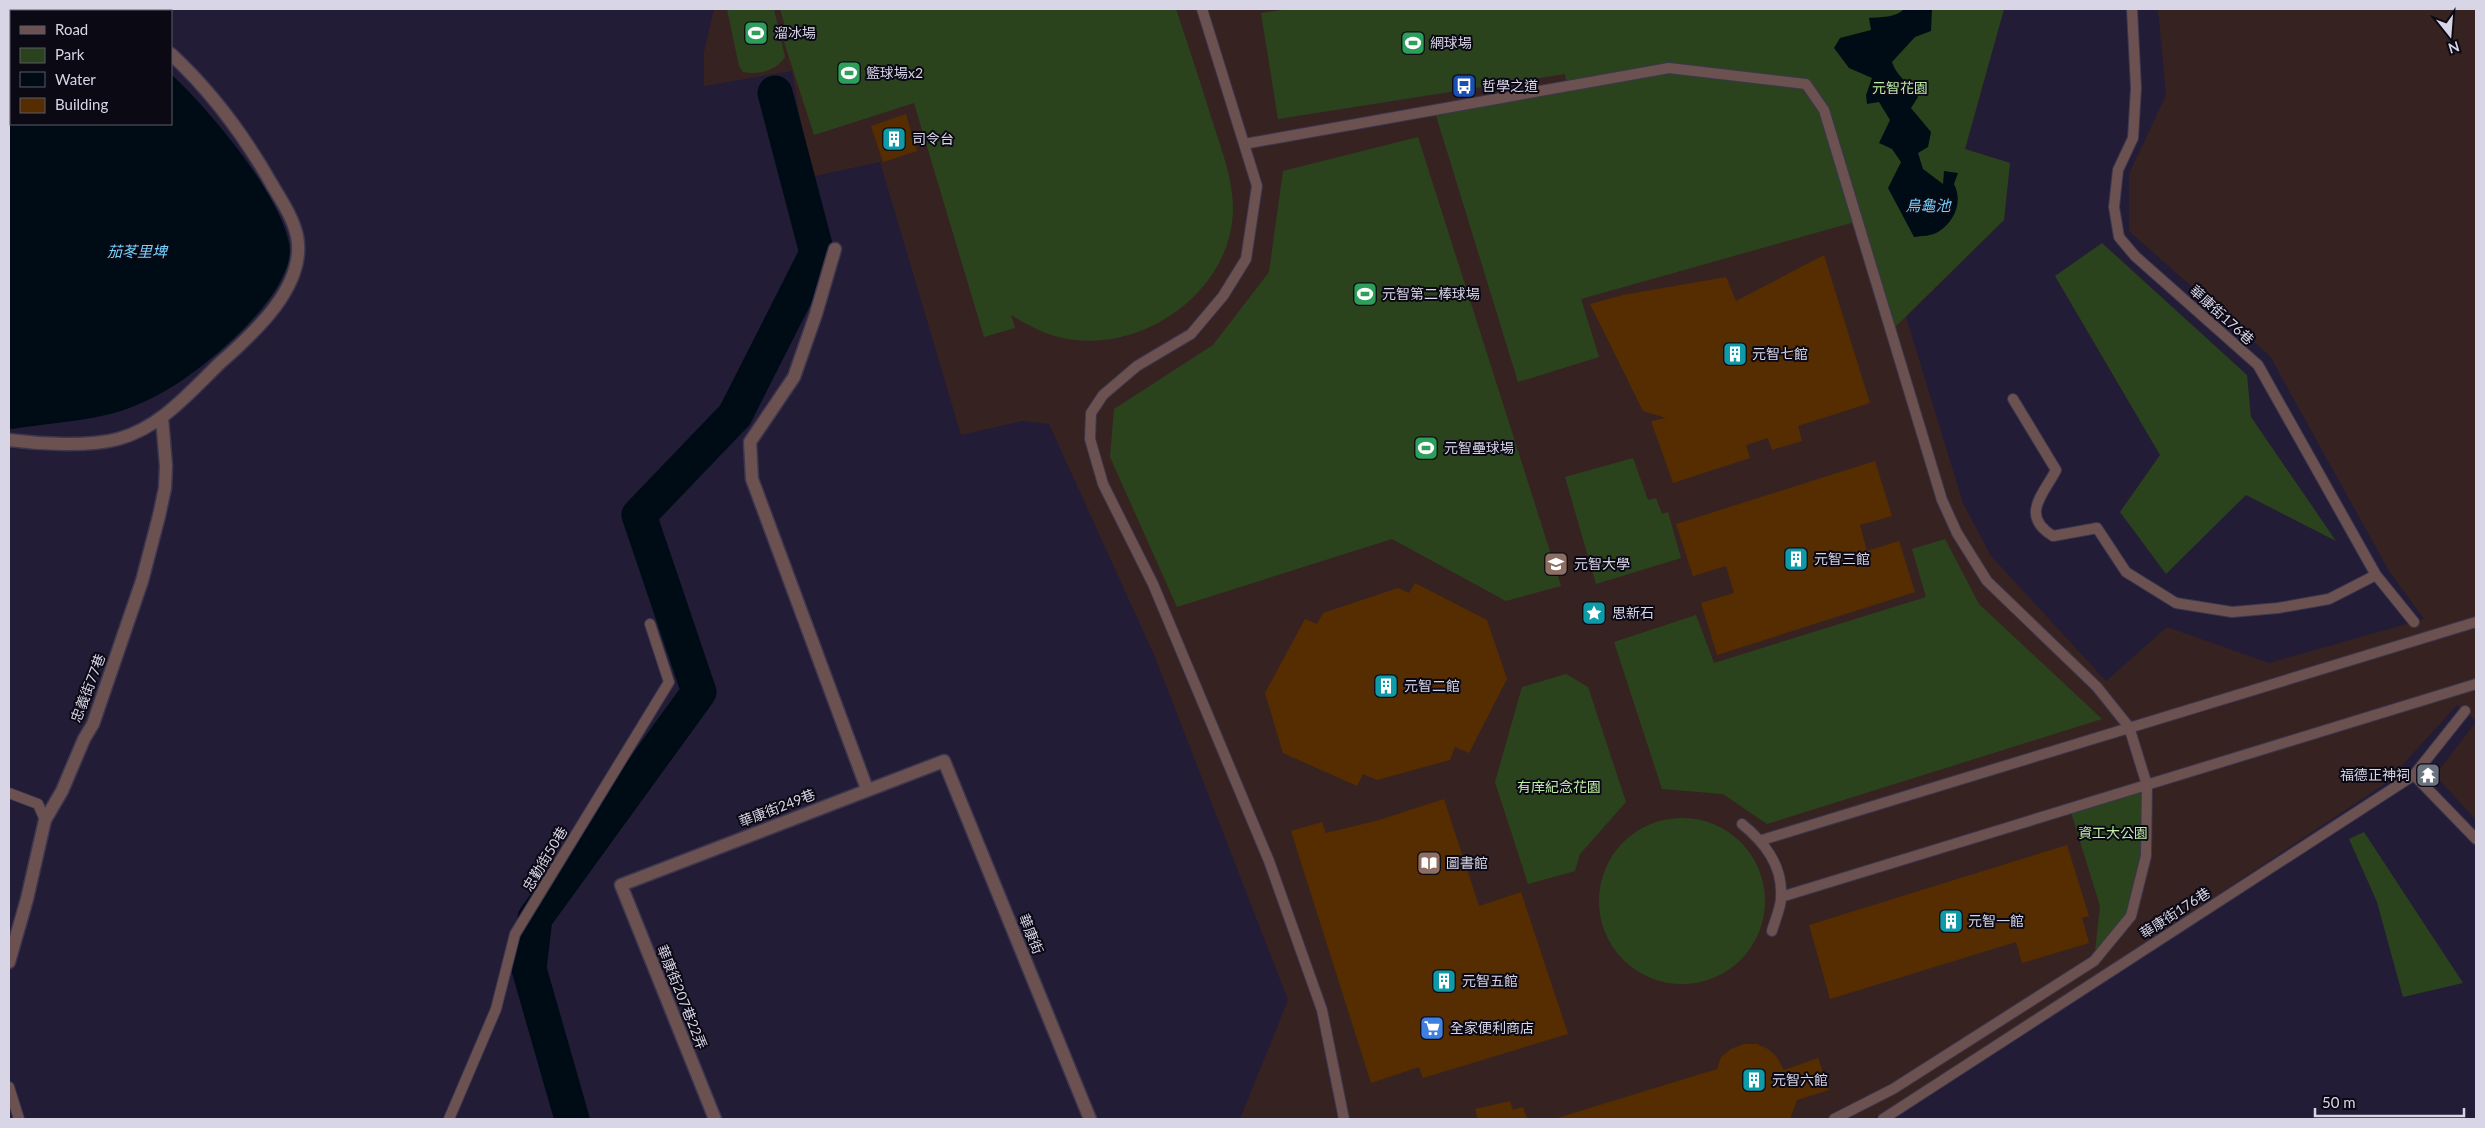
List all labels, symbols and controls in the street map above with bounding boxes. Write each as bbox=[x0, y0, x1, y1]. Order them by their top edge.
legend bbox=[10, 10, 172, 125]
north arrow bbox=[2425, 10, 2475, 60]
text: Road bbox=[55, 20, 88, 38]
sports icon: 溜冰場 bbox=[743, 20, 769, 46]
place label: 溜冰場 bbox=[774, 24, 816, 41]
sports icon: 網球場 bbox=[1400, 30, 1426, 56]
place label: 網球場 bbox=[1430, 34, 1472, 51]
text: N bbox=[2446, 38, 2462, 58]
text: Park bbox=[55, 45, 85, 63]
sports icon: 籃球場x2 bbox=[836, 60, 862, 86]
place label: 籃球場x2 bbox=[866, 64, 923, 81]
text: Water bbox=[55, 70, 96, 88]
bus stop icon: 哲學之道 bbox=[1451, 73, 1477, 99]
place label: 哲學之道 bbox=[1482, 77, 1538, 94]
park label: 元智花園 bbox=[1872, 79, 1928, 96]
text: Building bbox=[55, 95, 108, 113]
building icon: 司令台 bbox=[881, 126, 907, 152]
place label: 司令台 bbox=[912, 130, 954, 147]
water label: 烏龜池 bbox=[1905, 196, 1952, 214]
water label: 茄苳里埤 bbox=[107, 242, 169, 260]
sports icon: 元智第二棒球場 bbox=[1352, 281, 1378, 307]
street label: 華康街176巷 bbox=[2187, 281, 2258, 348]
place label: 元智第二棒球場 bbox=[1382, 285, 1480, 302]
building icon: 元智七館 bbox=[1722, 341, 1748, 367]
place label: 元智七館 bbox=[1752, 345, 1808, 362]
sports icon: 元智壘球場 bbox=[1413, 435, 1439, 461]
place label: 元智壘球場 bbox=[1444, 439, 1514, 456]
building icon: 元智三館 bbox=[1783, 546, 1809, 572]
place label: 元智三館 bbox=[1814, 550, 1870, 567]
school or university icon: 元智大學 bbox=[1543, 551, 1569, 577]
place label: 元智大學 bbox=[1574, 555, 1630, 572]
place icon: 思新石 bbox=[1581, 600, 1607, 626]
place label: 思新石 bbox=[1612, 604, 1654, 621]
street label: 忠義街77巷 bbox=[67, 651, 108, 725]
building icon: 元智二館 bbox=[1373, 673, 1399, 699]
place label: 元智二館 bbox=[1404, 677, 1460, 694]
temple icon: 福德正神祠 bbox=[2415, 762, 2441, 788]
place label: 福德正神祠 bbox=[2340, 766, 2410, 783]
park label: 有庠紀念花園 bbox=[1517, 778, 1601, 795]
street label: 華康街249巷 bbox=[736, 785, 817, 830]
street label: 忠勤街50巷 bbox=[519, 823, 570, 894]
park label: 資工大公園 bbox=[2078, 824, 2148, 841]
library icon: 圖書館 bbox=[1416, 850, 1442, 876]
place label: 圖書館 bbox=[1446, 854, 1488, 871]
street label: 華康街176巷 bbox=[2136, 884, 2213, 942]
building icon: 元智一館 bbox=[1938, 908, 1964, 934]
street label: 華康街 bbox=[1016, 911, 1047, 956]
place label: 元智一館 bbox=[1968, 912, 2024, 929]
street label: 華康街207巷22弄 bbox=[654, 942, 711, 1051]
building icon: 元智五館 bbox=[1431, 968, 1457, 994]
place label: 元智五館 bbox=[1462, 972, 1518, 989]
supermarket icon: 全家便利商店 bbox=[1419, 1015, 1445, 1041]
place label: 全家便利商店 bbox=[1450, 1019, 1534, 1036]
building icon: 元智六館 bbox=[1741, 1067, 1767, 1093]
place label: 元智六館 bbox=[1772, 1071, 1828, 1088]
scale bar bbox=[2315, 1086, 2464, 1118]
text: 50 m bbox=[2322, 1093, 2356, 1111]

